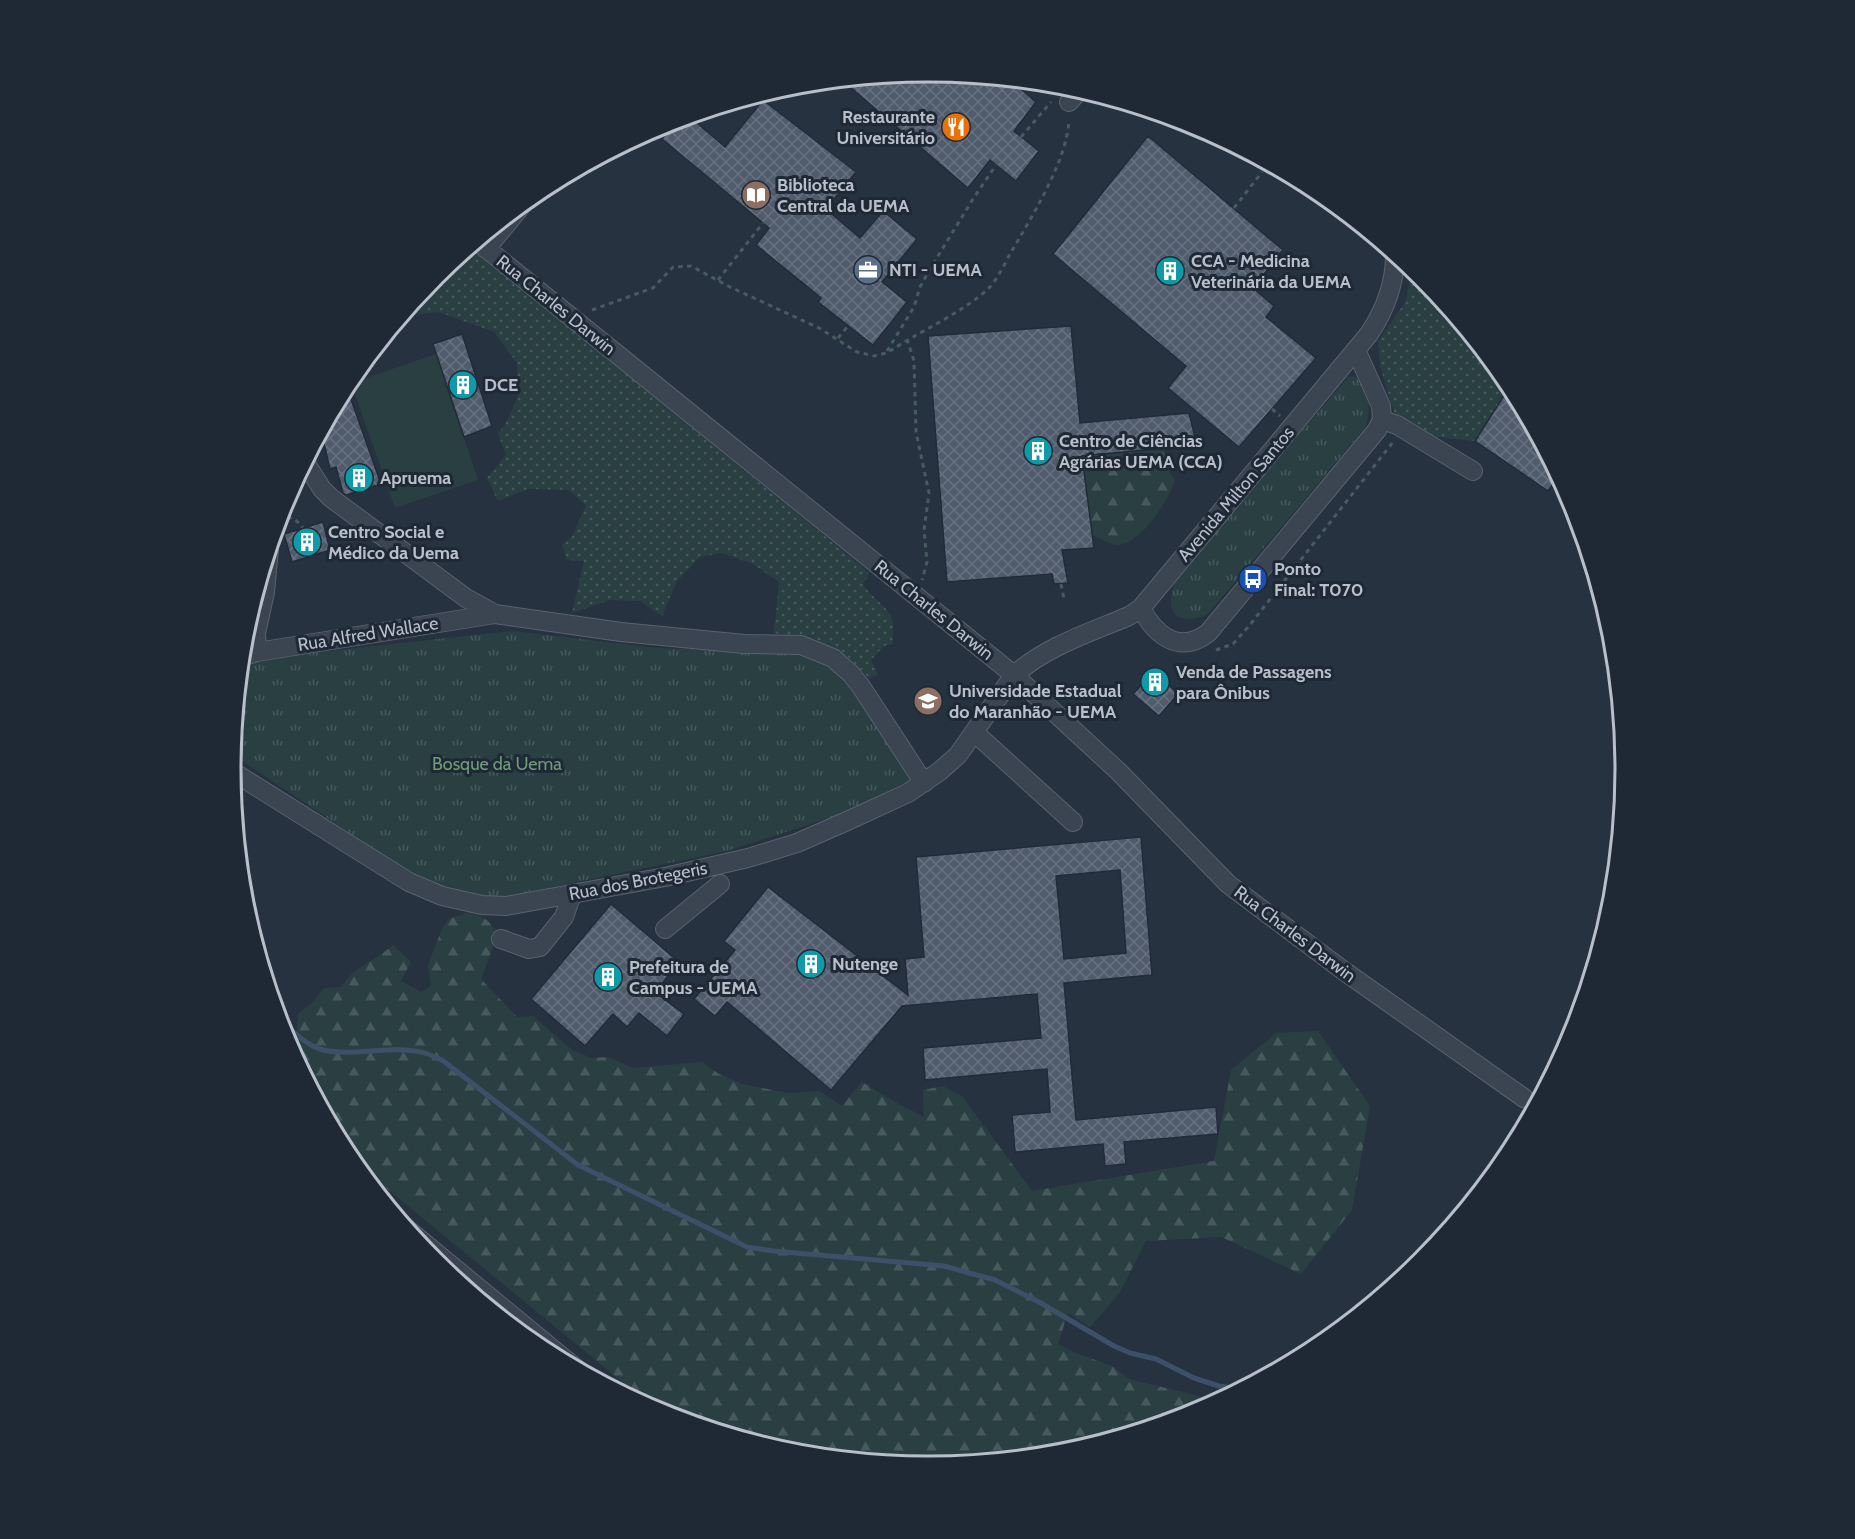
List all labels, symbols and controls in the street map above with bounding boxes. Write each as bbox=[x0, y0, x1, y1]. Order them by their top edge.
place label: Restaurante Universitário bbox=[837, 106, 935, 149]
restaurant icon: Restaurante Universitário bbox=[940, 111, 972, 143]
place label: Biblioteca Central da UEMA bbox=[777, 174, 910, 217]
library icon: Biblioteca Central da UEMA bbox=[740, 179, 772, 211]
street label: Rua Charles Darwin bbox=[492, 250, 620, 360]
place label: CCA - Medicina Veterinária da UEMA bbox=[1191, 250, 1352, 293]
office icon: NTI - UEMA bbox=[852, 254, 884, 286]
building icon: CCA - Medicina Veterinária da UEMA bbox=[1154, 255, 1186, 287]
place label: NTI - UEMA bbox=[889, 259, 983, 281]
building icon: DCE bbox=[447, 369, 479, 401]
place label: DCE bbox=[484, 374, 518, 396]
street label: Avenida Milton Santos bbox=[1173, 422, 1299, 566]
place label: Centro de Ciências Agrárias UEMA (CCA) bbox=[1059, 430, 1223, 473]
building icon: Centro de Ciências Agrárias UEMA (CCA) bbox=[1022, 435, 1054, 467]
building icon: Apruema bbox=[343, 462, 375, 494]
place label: Apruema bbox=[380, 467, 451, 489]
place label: Centro Social e Médico da Uema bbox=[328, 521, 459, 564]
building icon: Centro Social e Médico da Uema bbox=[291, 526, 323, 558]
street label: Rua Charles Darwin bbox=[870, 555, 998, 665]
place label: Ponto Final: T070 bbox=[1274, 558, 1364, 601]
bus stop icon: Ponto Final: T070 bbox=[1237, 563, 1269, 595]
street label: Rua Alfred Wallace bbox=[296, 612, 440, 656]
place label: Venda de Passagens para Ônibus bbox=[1176, 661, 1332, 704]
building icon: Venda de Passagens para Ônibus bbox=[1139, 666, 1171, 698]
place label: Universidade Estadual do Maranhão - UEMA bbox=[949, 680, 1122, 723]
school or university icon: Universidade Estadual do Maranhão - UEMA bbox=[912, 685, 944, 717]
park label: Bosque da Uema bbox=[432, 753, 562, 775]
street label: Rua dos Brotegeris bbox=[567, 857, 709, 905]
street label: Rua Charles Darwin bbox=[1230, 881, 1360, 987]
building icon: Nutenge bbox=[795, 948, 827, 980]
place label: Nutenge bbox=[832, 953, 898, 975]
place label: Prefeitura de Campus - UEMA bbox=[629, 956, 758, 999]
building icon: Prefeitura de Campus - UEMA bbox=[592, 961, 624, 993]

